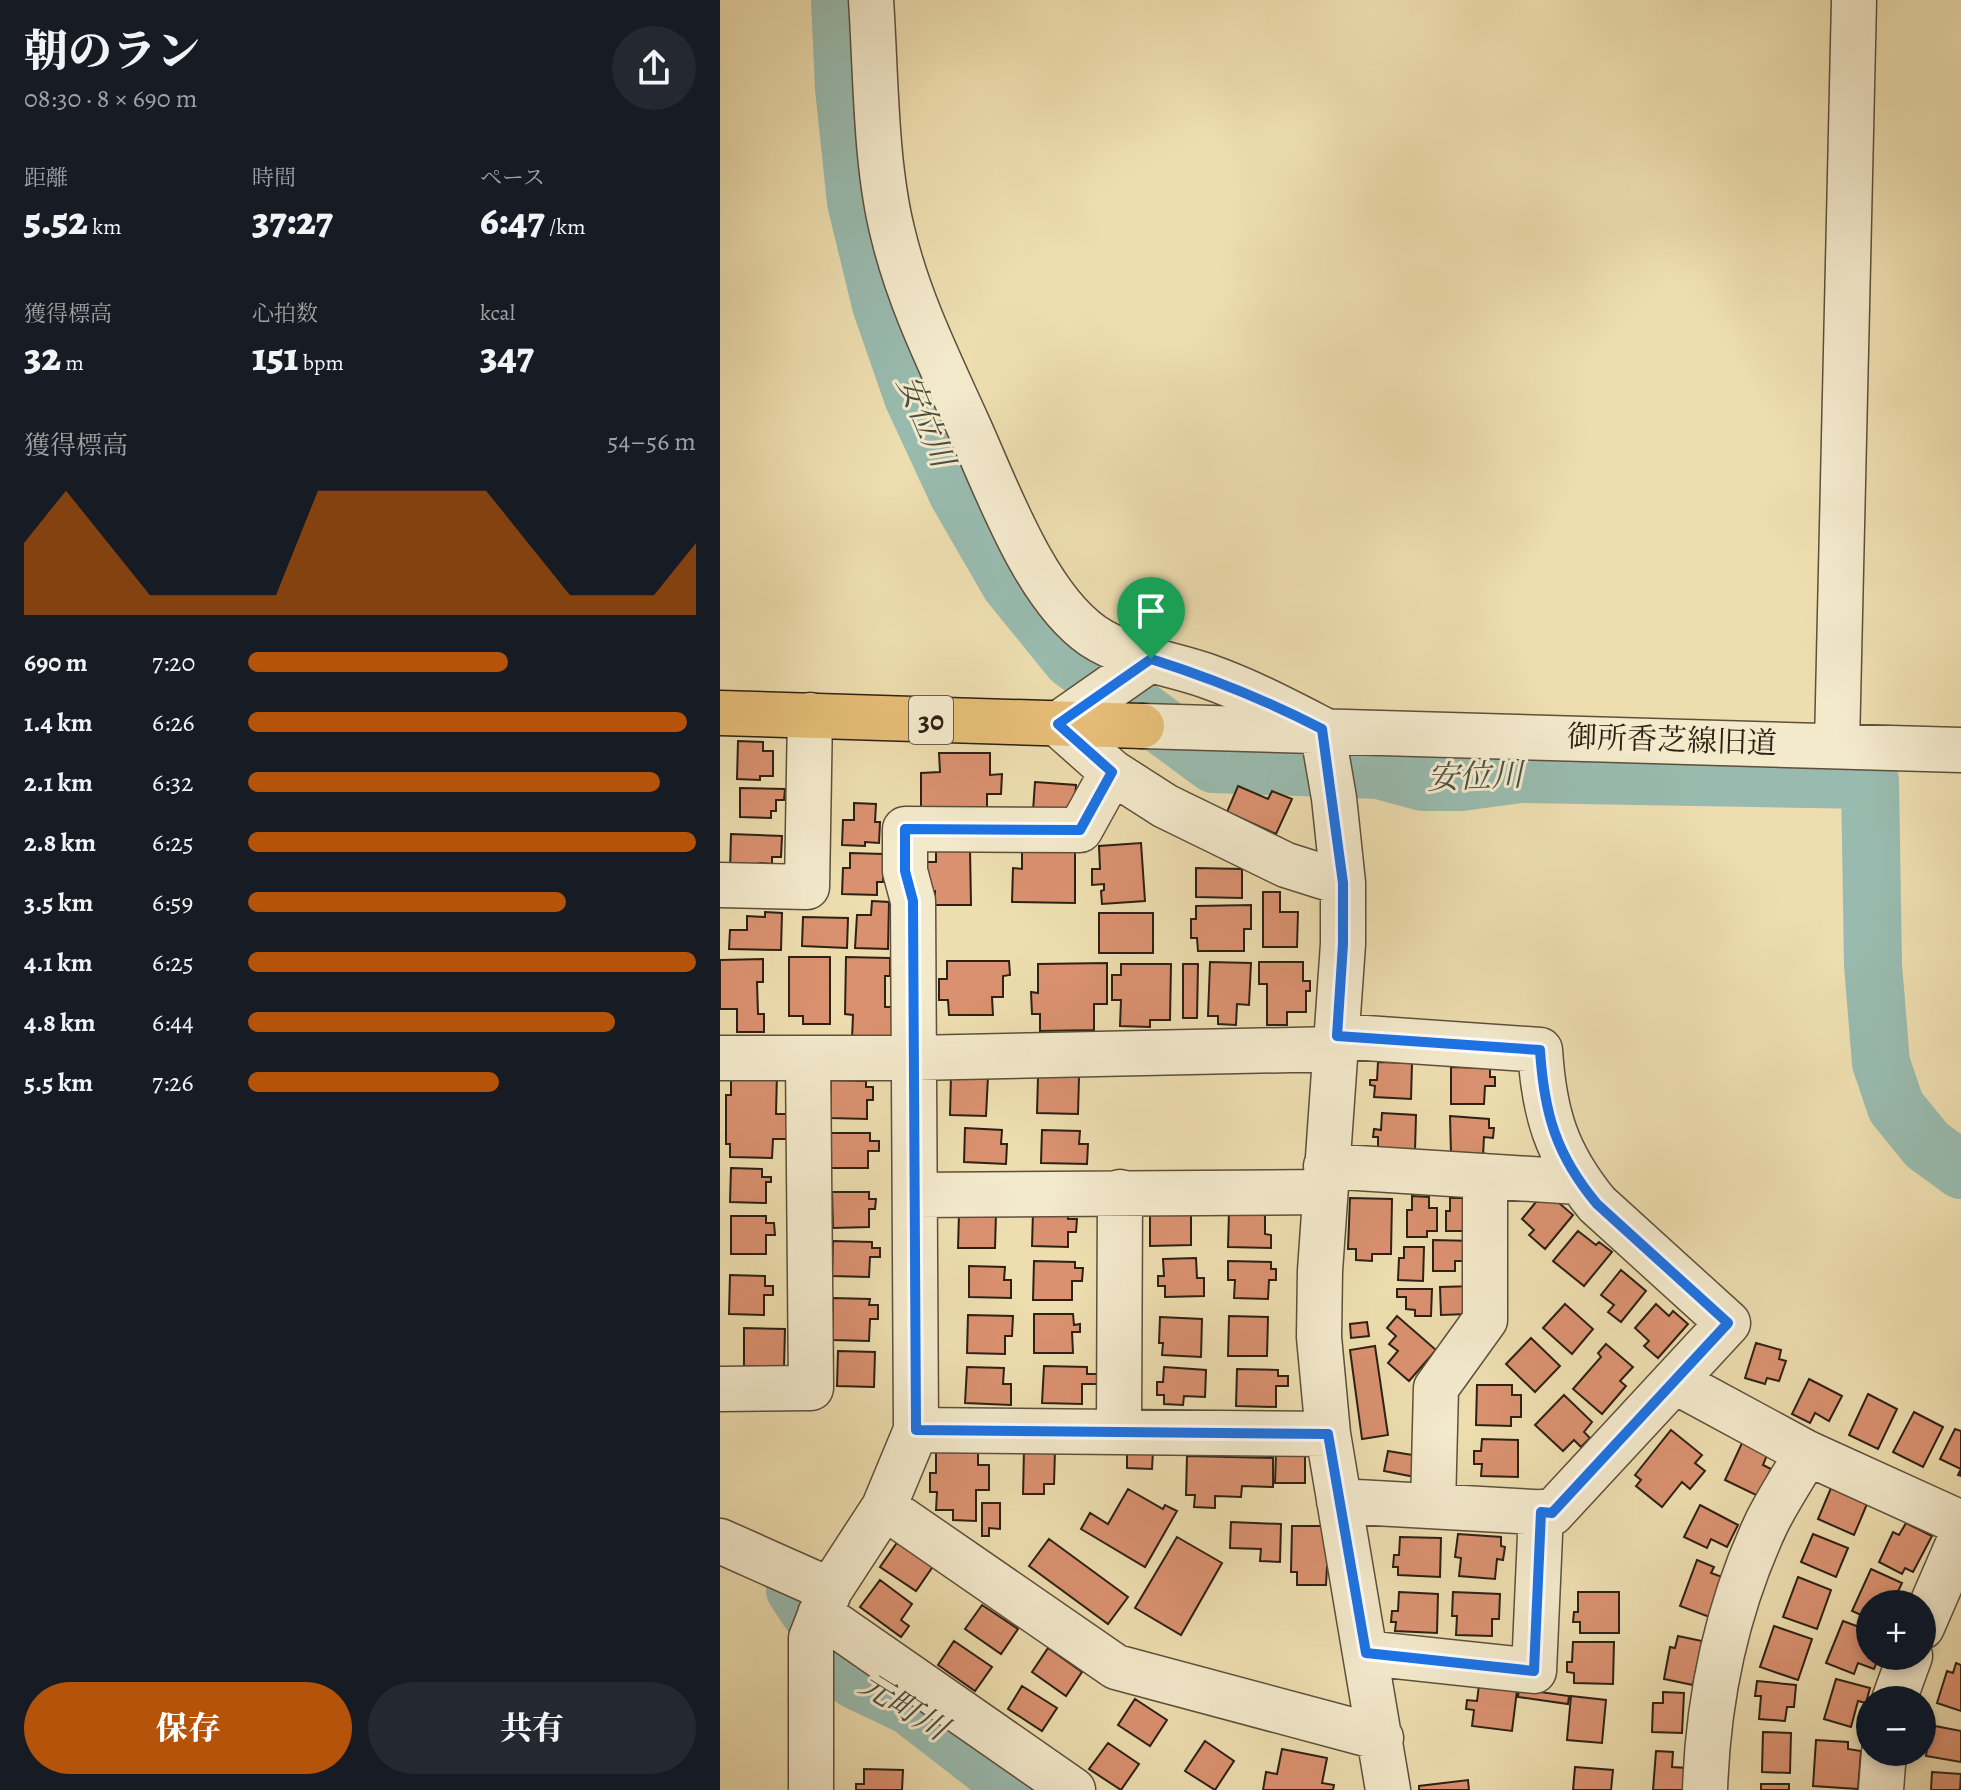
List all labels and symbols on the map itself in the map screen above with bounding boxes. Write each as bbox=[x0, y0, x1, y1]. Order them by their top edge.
water label: 安位川 bbox=[887, 368, 966, 477]
pin bbox=[1117, 577, 1185, 659]
road number: 30 bbox=[909, 696, 953, 744]
street label: 御所香芝線旧道 bbox=[1566, 716, 1778, 764]
water label: 安位川 bbox=[1426, 752, 1527, 800]
water label: 元町川 bbox=[852, 1662, 959, 1752]

